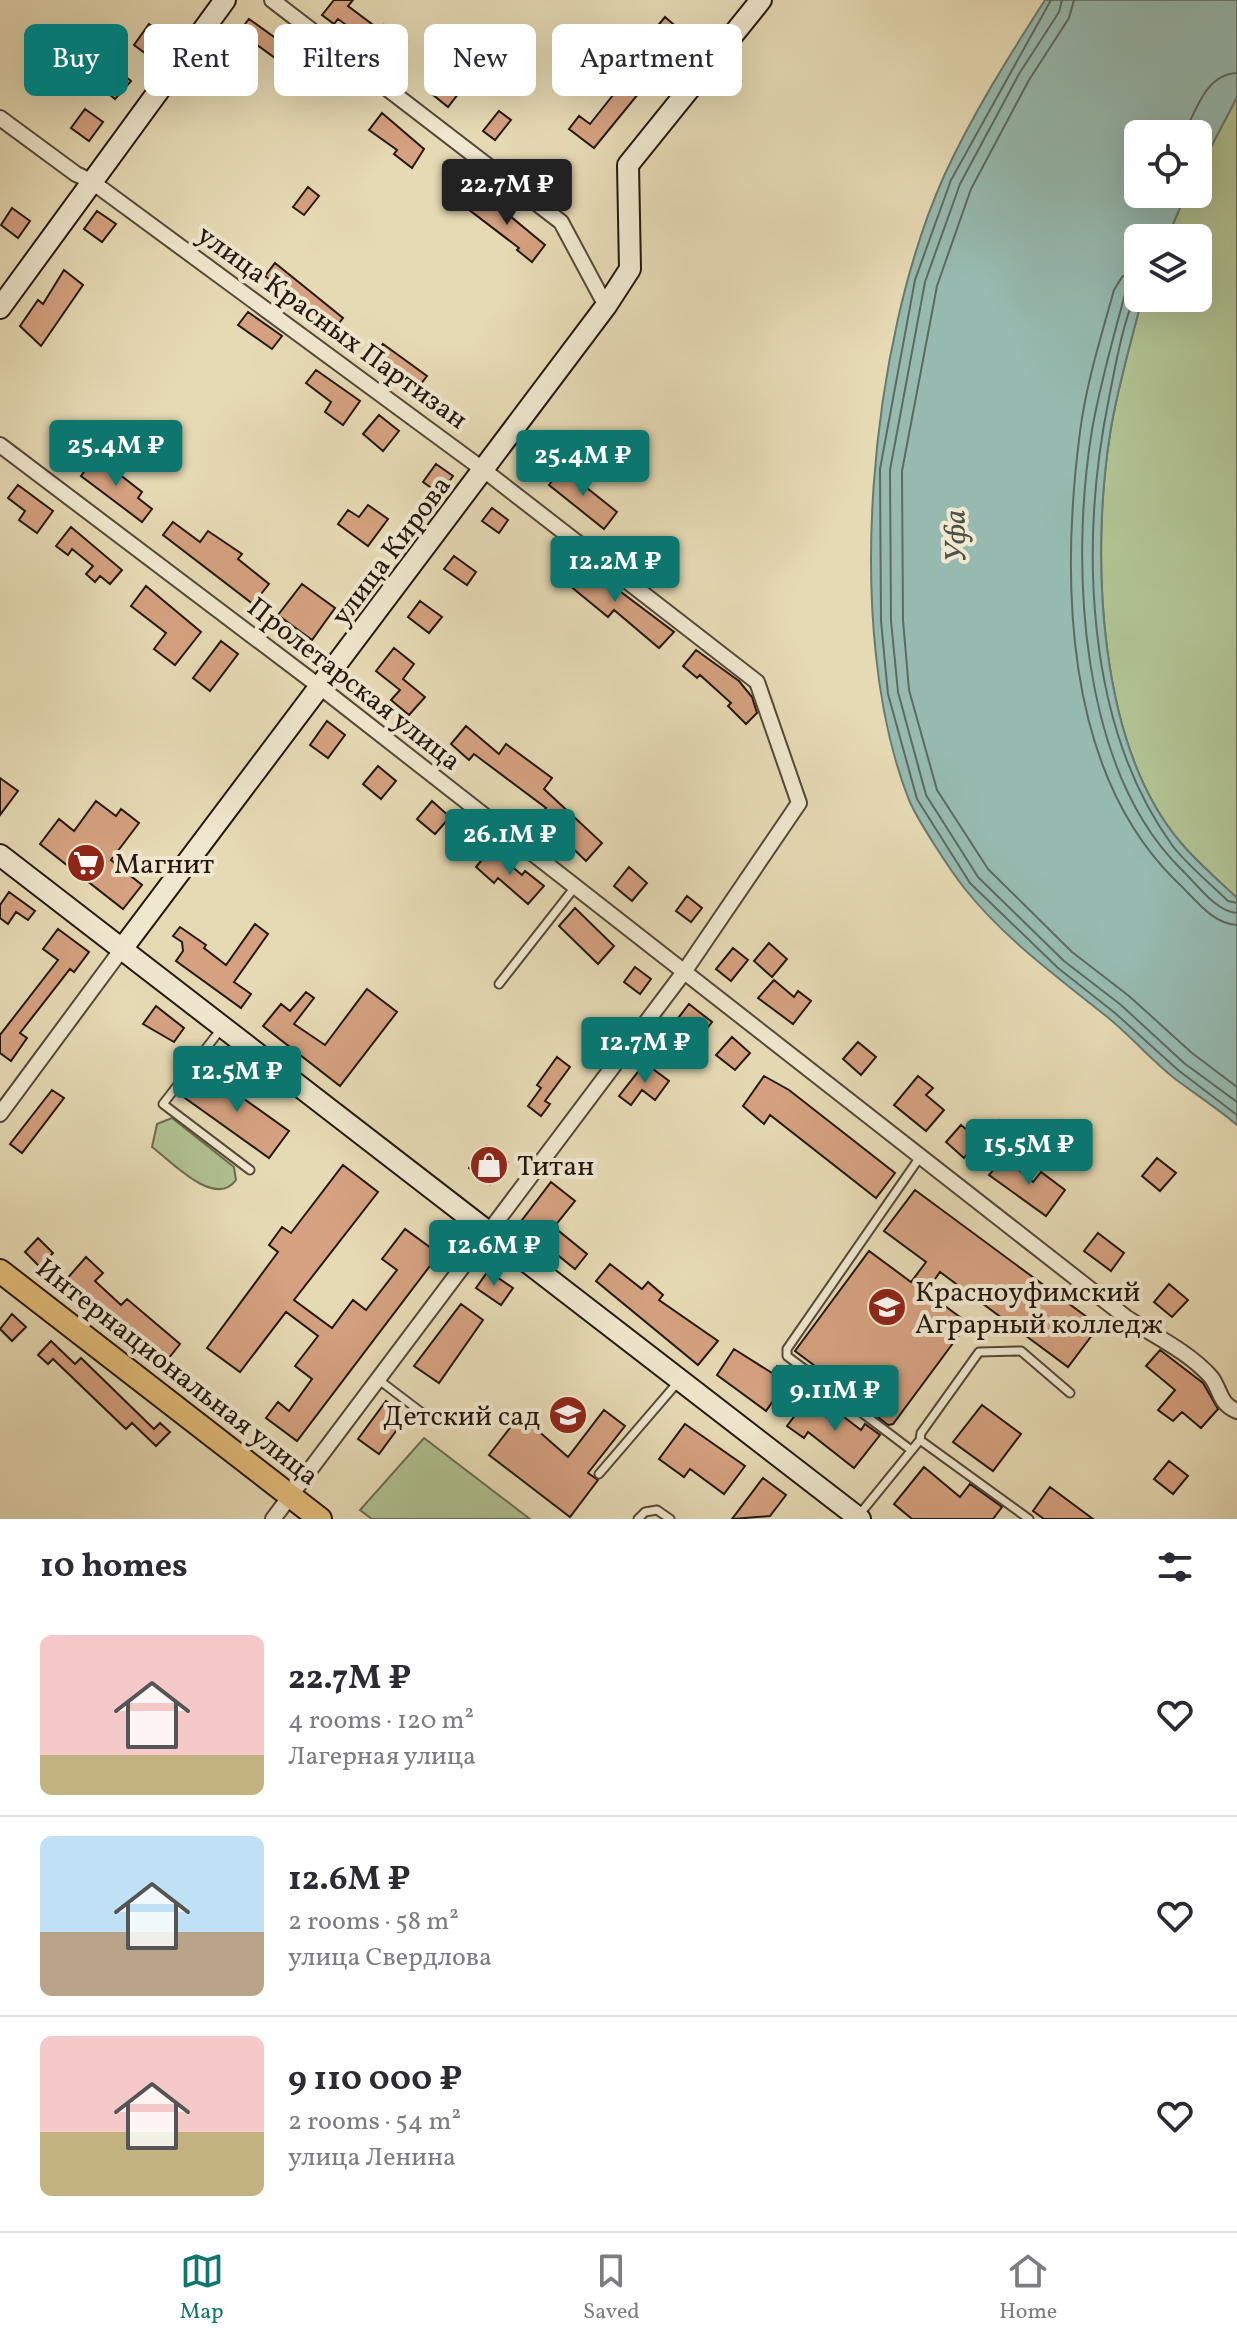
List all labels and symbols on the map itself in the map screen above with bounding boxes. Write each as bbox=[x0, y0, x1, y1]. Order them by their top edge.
pin: 22.7M ₽ bbox=[433, 159, 581, 227]
street label: улица Красных Партизан bbox=[188, 216, 475, 440]
pin: 25.4M ₽ bbox=[42, 420, 190, 488]
pin: 25.4M ₽ bbox=[509, 430, 657, 498]
street label: улица Кирова bbox=[323, 468, 461, 635]
water label: Уфа bbox=[936, 509, 978, 563]
pin: 12.2M ₽ bbox=[541, 536, 689, 604]
street label: Пролетарская улица bbox=[238, 589, 469, 781]
pin: 26.1M ₽ bbox=[436, 809, 584, 877]
supermarket icon: Магнит bbox=[65, 842, 107, 884]
place label: Магнит bbox=[114, 846, 214, 885]
pin: 12.7M ₽ bbox=[571, 1017, 719, 1085]
pin: 12.5M ₽ bbox=[163, 1046, 311, 1114]
pin: 15.5M ₽ bbox=[955, 1119, 1103, 1187]
shop icon: Титан bbox=[468, 1144, 510, 1186]
place label: Титан bbox=[517, 1148, 594, 1187]
pin: 12.6M ₽ bbox=[420, 1220, 568, 1288]
street label: Интернациональная улица bbox=[27, 1250, 326, 1496]
place label: Красноуфимский Аграрный колледж bbox=[915, 1274, 1163, 1345]
school or university icon: Красноуфимский Аграрный колледж bbox=[866, 1286, 908, 1328]
pin: 9.11M ₽ bbox=[761, 1365, 909, 1433]
school or university icon: Детский сад bbox=[547, 1394, 589, 1436]
place label: Детский сад bbox=[383, 1398, 540, 1437]

